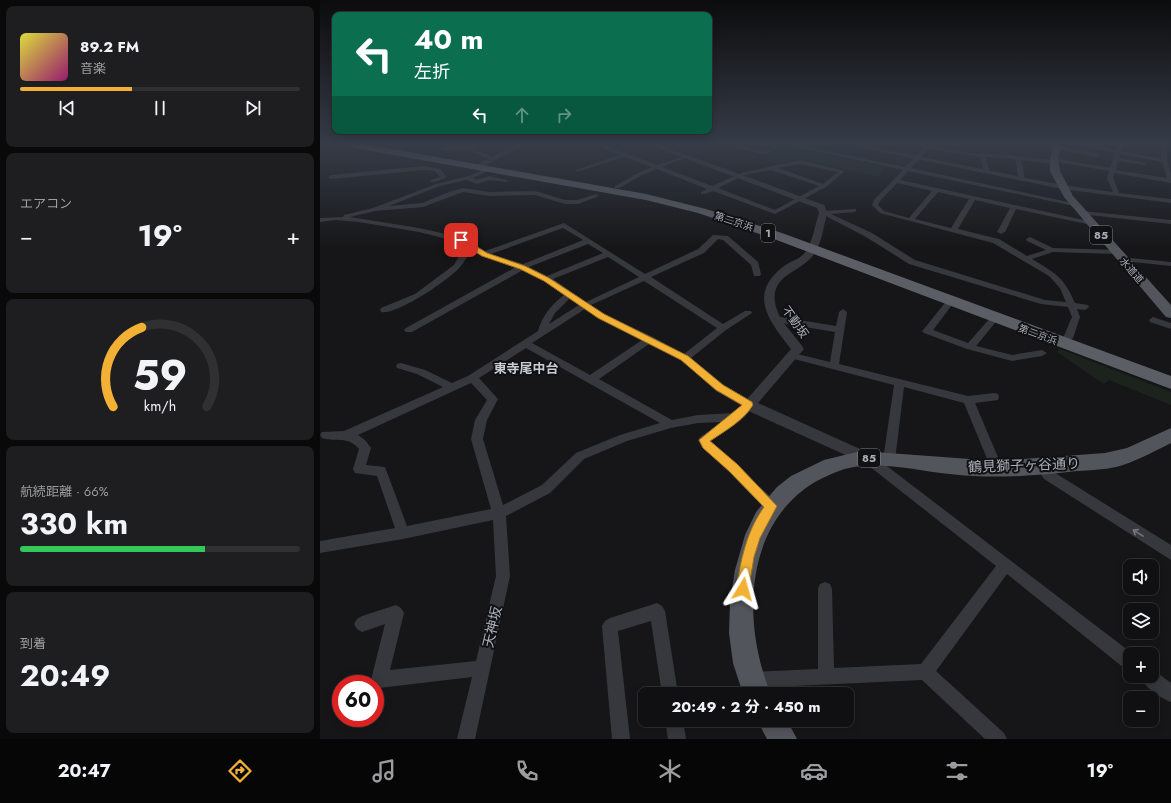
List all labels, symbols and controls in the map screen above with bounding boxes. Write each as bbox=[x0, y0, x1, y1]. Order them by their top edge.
text: 40 m bbox=[414, 19, 483, 60]
icon: left bbox=[348, 28, 400, 80]
text: 89.2 FM bbox=[80, 36, 139, 58]
text: 音楽 bbox=[80, 59, 106, 78]
text: 左折 bbox=[414, 59, 450, 85]
icon: previous bbox=[56, 97, 78, 119]
icon: pause bbox=[149, 97, 171, 119]
icon: next bbox=[242, 97, 264, 119]
icon: left bbox=[469, 104, 491, 126]
icon: ahead bbox=[511, 104, 533, 126]
icon: right bbox=[553, 104, 575, 126]
text: エアコン bbox=[20, 194, 72, 213]
street label: 第二京浜 bbox=[713, 208, 755, 235]
text: 19° bbox=[138, 214, 182, 257]
text: − bbox=[20, 220, 33, 252]
text: + bbox=[286, 220, 300, 252]
pin bbox=[444, 223, 478, 257]
road number: 1 bbox=[761, 224, 775, 242]
road number: 85 bbox=[1090, 226, 1112, 244]
icon: arrive bbox=[450, 229, 472, 251]
street label: 水道道 bbox=[1116, 254, 1147, 287]
street label: 不動坂 bbox=[777, 302, 813, 342]
street label: 第二京浜 bbox=[1016, 321, 1059, 348]
text: 59 bbox=[133, 345, 187, 406]
district label: 東寺尾中台 bbox=[493, 359, 559, 378]
text: km/h bbox=[144, 396, 176, 416]
road number: 85 bbox=[858, 449, 880, 467]
street label: 鶴見獅子ヶ谷通り bbox=[968, 453, 1080, 477]
text: 航続距離 · 66% bbox=[20, 482, 108, 501]
text: 330 km bbox=[20, 502, 128, 545]
one-way arrow bbox=[1132, 528, 1144, 536]
map controls bbox=[1123, 559, 1159, 727]
button: sound bbox=[1123, 559, 1159, 595]
position arrow bbox=[722, 568, 764, 610]
button: layers bbox=[1123, 603, 1159, 639]
street label: 天神坂 bbox=[478, 604, 506, 650]
text: 到着 bbox=[20, 634, 46, 653]
button: + bbox=[1123, 647, 1159, 683]
text: 20:49 bbox=[20, 654, 110, 697]
speed limit sign: 60 bbox=[332, 675, 384, 727]
button: − bbox=[1123, 691, 1159, 727]
text: 20:49 · 2 分 · 450 m bbox=[672, 696, 820, 718]
icon: directions bbox=[226, 757, 254, 785]
icon: music bbox=[370, 757, 398, 785]
icon: phone bbox=[513, 757, 541, 785]
icon: climate bbox=[656, 757, 684, 785]
icon: car bbox=[800, 757, 828, 785]
icon: filters bbox=[943, 757, 971, 785]
text: 20:47 bbox=[58, 758, 111, 784]
text: 19° bbox=[1087, 758, 1113, 784]

